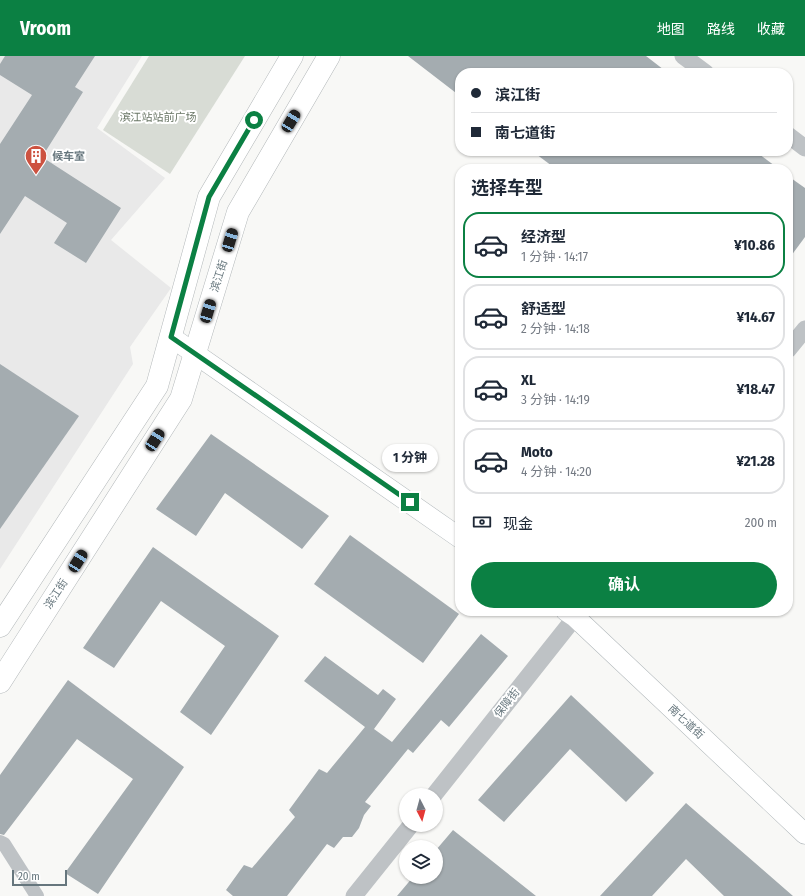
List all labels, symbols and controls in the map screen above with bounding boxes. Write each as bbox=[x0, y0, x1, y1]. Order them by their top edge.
text: Vroom bbox=[20, 17, 71, 40]
text: 地图 bbox=[657, 21, 685, 38]
text: 路线 bbox=[707, 21, 735, 38]
text: 收藏 bbox=[757, 21, 785, 38]
text: 滨江街 bbox=[495, 86, 540, 104]
car bbox=[280, 108, 302, 134]
park label: 滨江站站前广场 bbox=[120, 111, 197, 124]
route start bbox=[245, 111, 263, 129]
text: 南七道街 bbox=[495, 124, 555, 142]
building icon: 候车室 bbox=[23, 143, 49, 176]
place label: 候车室 bbox=[52, 150, 85, 163]
text: 选择车型 bbox=[471, 177, 543, 199]
car bbox=[221, 227, 239, 253]
icon: car bbox=[473, 227, 509, 263]
text: 经济型 bbox=[521, 228, 566, 246]
text: ¥10.86 bbox=[734, 236, 775, 254]
text: 1 分钟 · 14:17 bbox=[521, 249, 588, 264]
street label: 滨江街 bbox=[208, 258, 230, 294]
car bbox=[199, 298, 217, 324]
icon: car bbox=[473, 299, 509, 335]
text: 舒适型 bbox=[521, 300, 566, 318]
text: ¥14.67 bbox=[736, 308, 775, 326]
text: 2 分钟 · 14:18 bbox=[521, 321, 590, 336]
icon: car bbox=[473, 371, 509, 407]
text: XL bbox=[521, 371, 536, 389]
text: ¥18.47 bbox=[737, 380, 775, 398]
text: 3 分钟 · 14:19 bbox=[521, 392, 590, 407]
car bbox=[143, 427, 167, 453]
icon: car bbox=[473, 443, 509, 479]
text: Moto bbox=[521, 443, 553, 461]
callout: 1 分钟 bbox=[382, 444, 438, 472]
text: 1 分钟 bbox=[393, 450, 427, 465]
text: ¥21.28 bbox=[736, 452, 775, 470]
text: 4 分钟 · 14:20 bbox=[521, 464, 592, 479]
route end bbox=[401, 493, 419, 511]
icon: cash bbox=[471, 511, 493, 533]
text: 现金 bbox=[503, 515, 533, 533]
text: 200 m bbox=[745, 515, 777, 530]
car bbox=[67, 548, 89, 574]
button: 确认 bbox=[471, 562, 777, 608]
street label: 滨江街 bbox=[42, 577, 70, 611]
street label: 保障街 bbox=[492, 686, 522, 720]
street label: 南七道街 bbox=[665, 702, 707, 742]
north arrow bbox=[399, 788, 443, 832]
map controls bbox=[399, 788, 443, 884]
button: layers bbox=[399, 840, 443, 884]
scale bar bbox=[12, 868, 67, 887]
text: 20 m bbox=[18, 870, 40, 883]

